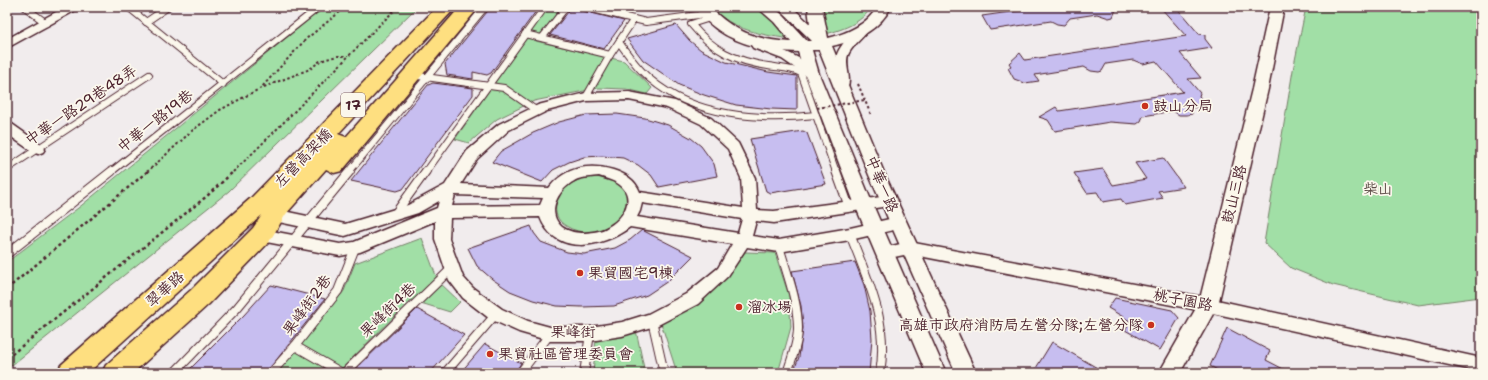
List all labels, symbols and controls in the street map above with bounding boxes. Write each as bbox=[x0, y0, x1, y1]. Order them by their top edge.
street label: 中華一路29巷48弄 bbox=[21, 60, 141, 150]
street label: 中華一路19巷 bbox=[113, 85, 197, 157]
road number: 17 bbox=[341, 93, 365, 117]
place label: 鼓山分局 bbox=[1153, 96, 1213, 116]
marker: 鼓山分局 bbox=[1140, 101, 1150, 111]
street label: 左營高架橋 bbox=[270, 124, 336, 192]
street label: 中華一路 bbox=[861, 152, 903, 216]
street label: 鼓山三路 bbox=[1217, 162, 1251, 226]
park label: 柴山 bbox=[1363, 179, 1393, 199]
place label: 果貿國宅9棟 bbox=[588, 263, 674, 283]
street label: 翠華路 bbox=[142, 267, 188, 311]
marker: 果貿國宅9棟 bbox=[575, 268, 585, 278]
street label: 果峰街2巷 bbox=[278, 271, 336, 339]
street label: 果峰街4巷 bbox=[356, 278, 420, 342]
street label: 桃子園路 bbox=[1152, 284, 1214, 316]
place label: 溜冰場 bbox=[747, 297, 792, 317]
marker: 溜冰場 bbox=[734, 302, 744, 312]
place label: 高雄市政府消防局左營分隊;左營分隊 bbox=[899, 315, 1143, 335]
marker: 高雄市政府消防局左營分隊;左營分隊 bbox=[1146, 320, 1156, 330]
street label: 果峰街 bbox=[550, 322, 596, 342]
place label: 果貿社區管理委員會 bbox=[498, 344, 633, 364]
marker: 果貿社區管理委員會 bbox=[485, 349, 495, 359]

